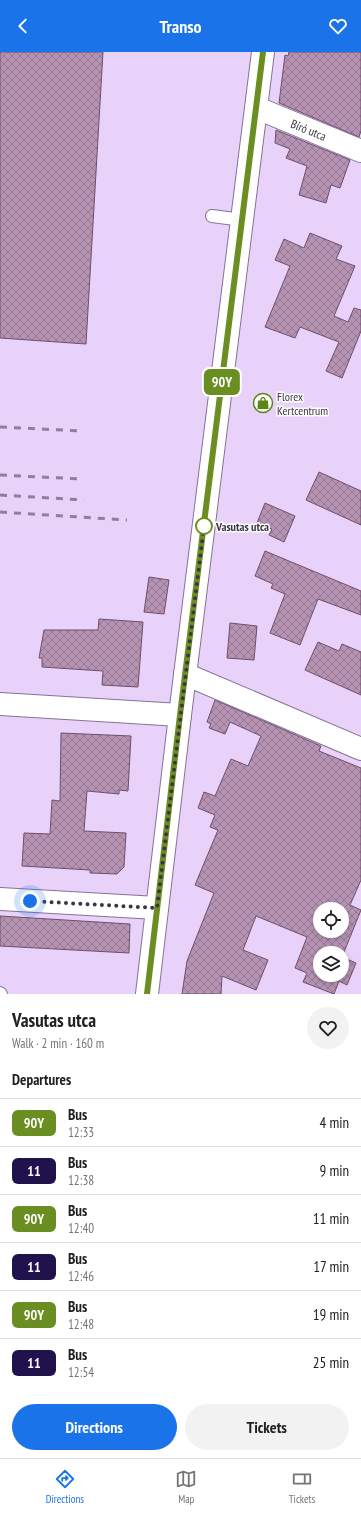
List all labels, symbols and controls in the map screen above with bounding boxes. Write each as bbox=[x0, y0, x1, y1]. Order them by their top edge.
icon: back bbox=[12, 15, 34, 37]
text: Transo bbox=[159, 15, 202, 38]
icon: heart bbox=[327, 15, 349, 37]
street label: Bíró utca bbox=[289, 115, 329, 143]
line badge: 90Y bbox=[199, 369, 245, 395]
text: 90Y bbox=[212, 373, 232, 391]
place label: Florex Kertcentrum bbox=[277, 389, 328, 418]
shop icon: Florex Kertcentrum bbox=[252, 392, 274, 414]
marker: Vasutas utca bbox=[195, 517, 213, 535]
place label: Vasutas utca bbox=[215, 519, 269, 534]
your location bbox=[20, 891, 40, 911]
map controls bbox=[313, 902, 349, 982]
button: locate bbox=[313, 902, 349, 938]
button: layers bbox=[313, 946, 349, 982]
button: heart bbox=[307, 1007, 349, 1049]
text: Vasutas utca bbox=[12, 1008, 96, 1032]
text: Walk · 2 min · 160 m bbox=[12, 1035, 104, 1052]
text: Departures bbox=[12, 1070, 71, 1089]
text: Bus bbox=[68, 1105, 87, 1124]
text: 4 min bbox=[319, 1113, 349, 1132]
text: 90Y bbox=[24, 1114, 44, 1132]
text: 12:33 bbox=[68, 1124, 94, 1141]
text: Bus bbox=[68, 1153, 87, 1172]
text: 9 min bbox=[319, 1161, 349, 1180]
text: 11 bbox=[27, 1162, 41, 1180]
text: 12:38 bbox=[68, 1172, 94, 1189]
text: Bus bbox=[68, 1201, 87, 1220]
text: 11 min bbox=[313, 1209, 349, 1228]
text: 90Y bbox=[24, 1210, 44, 1228]
text: 12:40 bbox=[68, 1220, 94, 1237]
text: Bus bbox=[68, 1249, 87, 1268]
text: 17 min bbox=[313, 1257, 349, 1276]
text: 11 bbox=[27, 1258, 41, 1276]
text: 12:46 bbox=[68, 1268, 94, 1285]
text: Bus bbox=[68, 1297, 87, 1316]
text: 19 min bbox=[313, 1305, 349, 1324]
text: 90Y bbox=[24, 1306, 44, 1324]
text: 12:48 bbox=[68, 1316, 94, 1333]
text: Bus bbox=[68, 1345, 87, 1364]
text: 25 min bbox=[313, 1353, 349, 1372]
text: 11 bbox=[27, 1354, 41, 1372]
text: 12:54 bbox=[68, 1364, 94, 1381]
button: Directions bbox=[12, 1404, 177, 1450]
button: Tickets bbox=[185, 1404, 349, 1450]
tab: Directions bbox=[46, 1468, 84, 1506]
tab: Map bbox=[175, 1468, 197, 1506]
tab: Tickets bbox=[289, 1468, 315, 1506]

